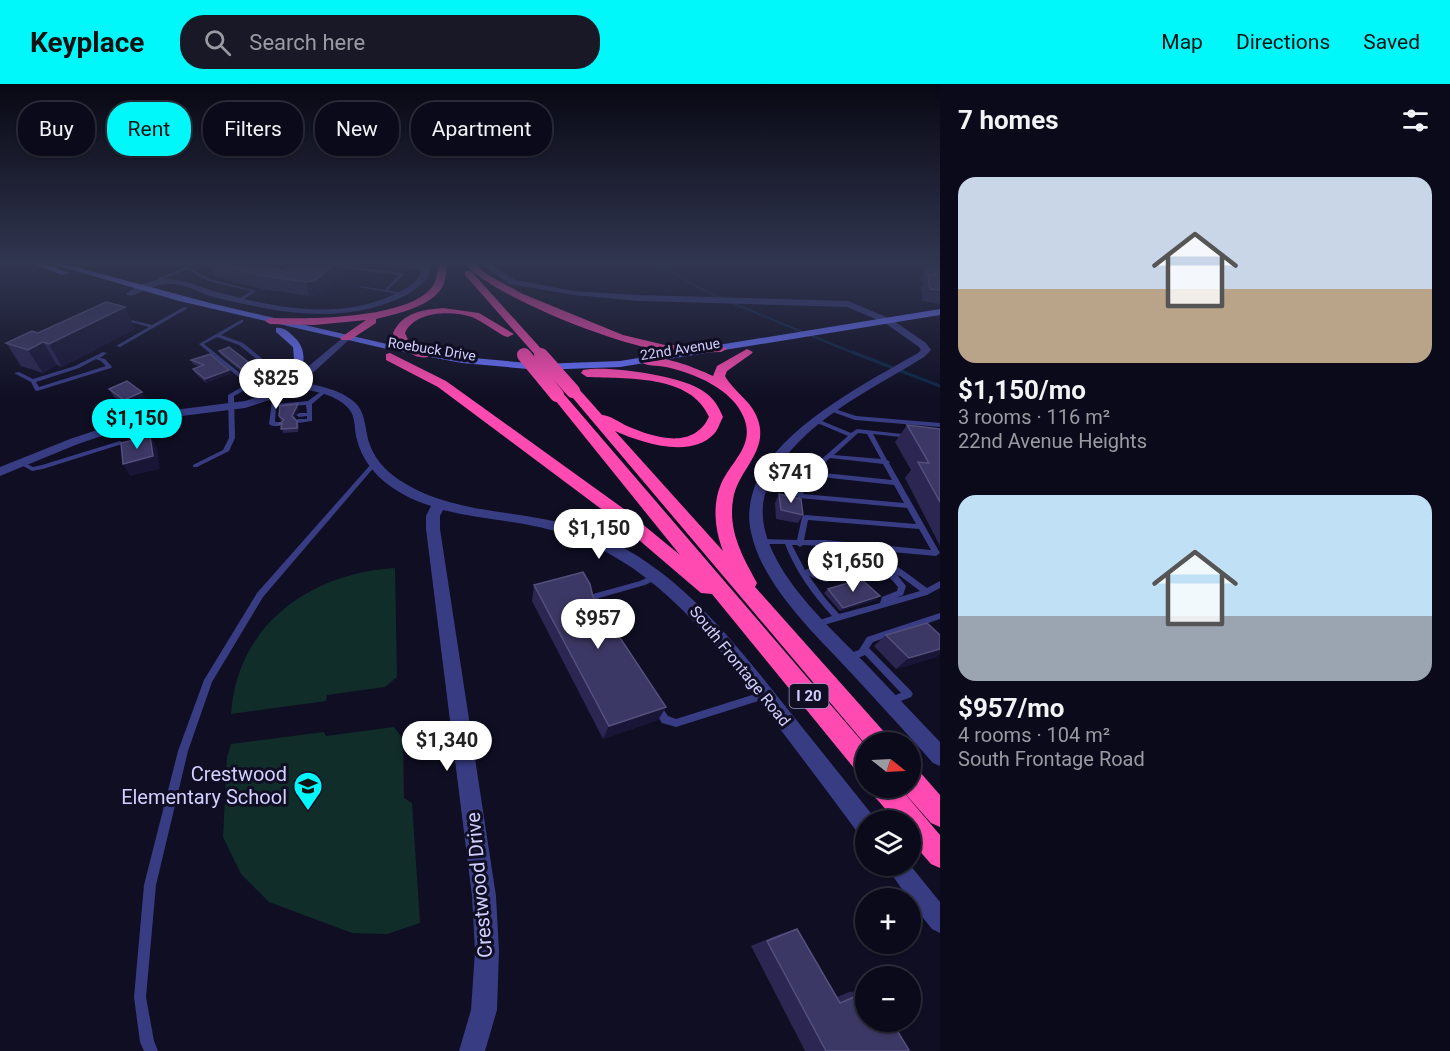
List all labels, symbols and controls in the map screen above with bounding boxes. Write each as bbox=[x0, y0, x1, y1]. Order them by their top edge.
search box bbox=[180, 15, 600, 69]
text: Keyplace bbox=[30, 26, 144, 59]
icon: search bbox=[201, 26, 234, 59]
text: Search here bbox=[249, 30, 365, 55]
text: Map bbox=[1161, 30, 1203, 54]
text: Directions bbox=[1236, 30, 1330, 54]
text: Saved bbox=[1363, 30, 1420, 54]
chip: Buy bbox=[18, 102, 95, 156]
chip: Rent bbox=[107, 102, 191, 156]
chip: Filters bbox=[203, 102, 303, 156]
chip: New bbox=[315, 102, 399, 156]
chip: Apartment bbox=[411, 102, 552, 156]
icon: filters bbox=[1399, 104, 1432, 137]
text: 7 homes bbox=[958, 105, 1059, 135]
icon: home bbox=[1141, 216, 1249, 324]
street label: Roebuck Drive bbox=[387, 334, 477, 364]
street label: 22nd Avenue bbox=[639, 335, 721, 363]
pin: $825 bbox=[240, 359, 312, 410]
text: $825 bbox=[253, 366, 299, 390]
text: $1,150/mo bbox=[958, 375, 1086, 405]
pin: $1,150 bbox=[88, 399, 186, 450]
text: 3 rooms · 116 m² bbox=[958, 405, 1110, 429]
text: $1,150 bbox=[106, 406, 168, 430]
text: 22nd Avenue Heights bbox=[958, 429, 1147, 453]
pin: $741 bbox=[755, 453, 827, 504]
text: $741 bbox=[768, 460, 814, 484]
pin: $1,150 bbox=[550, 509, 648, 560]
text: $1,150 bbox=[568, 516, 630, 540]
icon: home bbox=[1141, 534, 1249, 642]
pin: $1,650 bbox=[804, 542, 902, 593]
text: $1,650 bbox=[822, 549, 884, 573]
pin: $957 bbox=[562, 599, 634, 650]
street label: South Frontage Road bbox=[686, 602, 794, 730]
text: $957 bbox=[575, 606, 621, 630]
road number: I 20 bbox=[790, 684, 828, 708]
text: $957/mo bbox=[958, 693, 1065, 723]
pin: $1,340 bbox=[398, 721, 496, 772]
text: 4 rooms · 104 m² bbox=[958, 723, 1110, 747]
text: $1,340 bbox=[416, 728, 478, 752]
north arrow bbox=[855, 732, 921, 798]
map controls bbox=[855, 732, 921, 1032]
text: South Frontage Road bbox=[958, 747, 1145, 771]
place label: Crestwood Elementary School bbox=[121, 762, 287, 809]
school or university icon: Crestwood Elementary School bbox=[292, 770, 324, 812]
button: layers bbox=[855, 810, 921, 876]
street label: Crestwood Drive bbox=[461, 811, 497, 959]
button: + bbox=[855, 888, 921, 954]
button: − bbox=[855, 966, 921, 1032]

